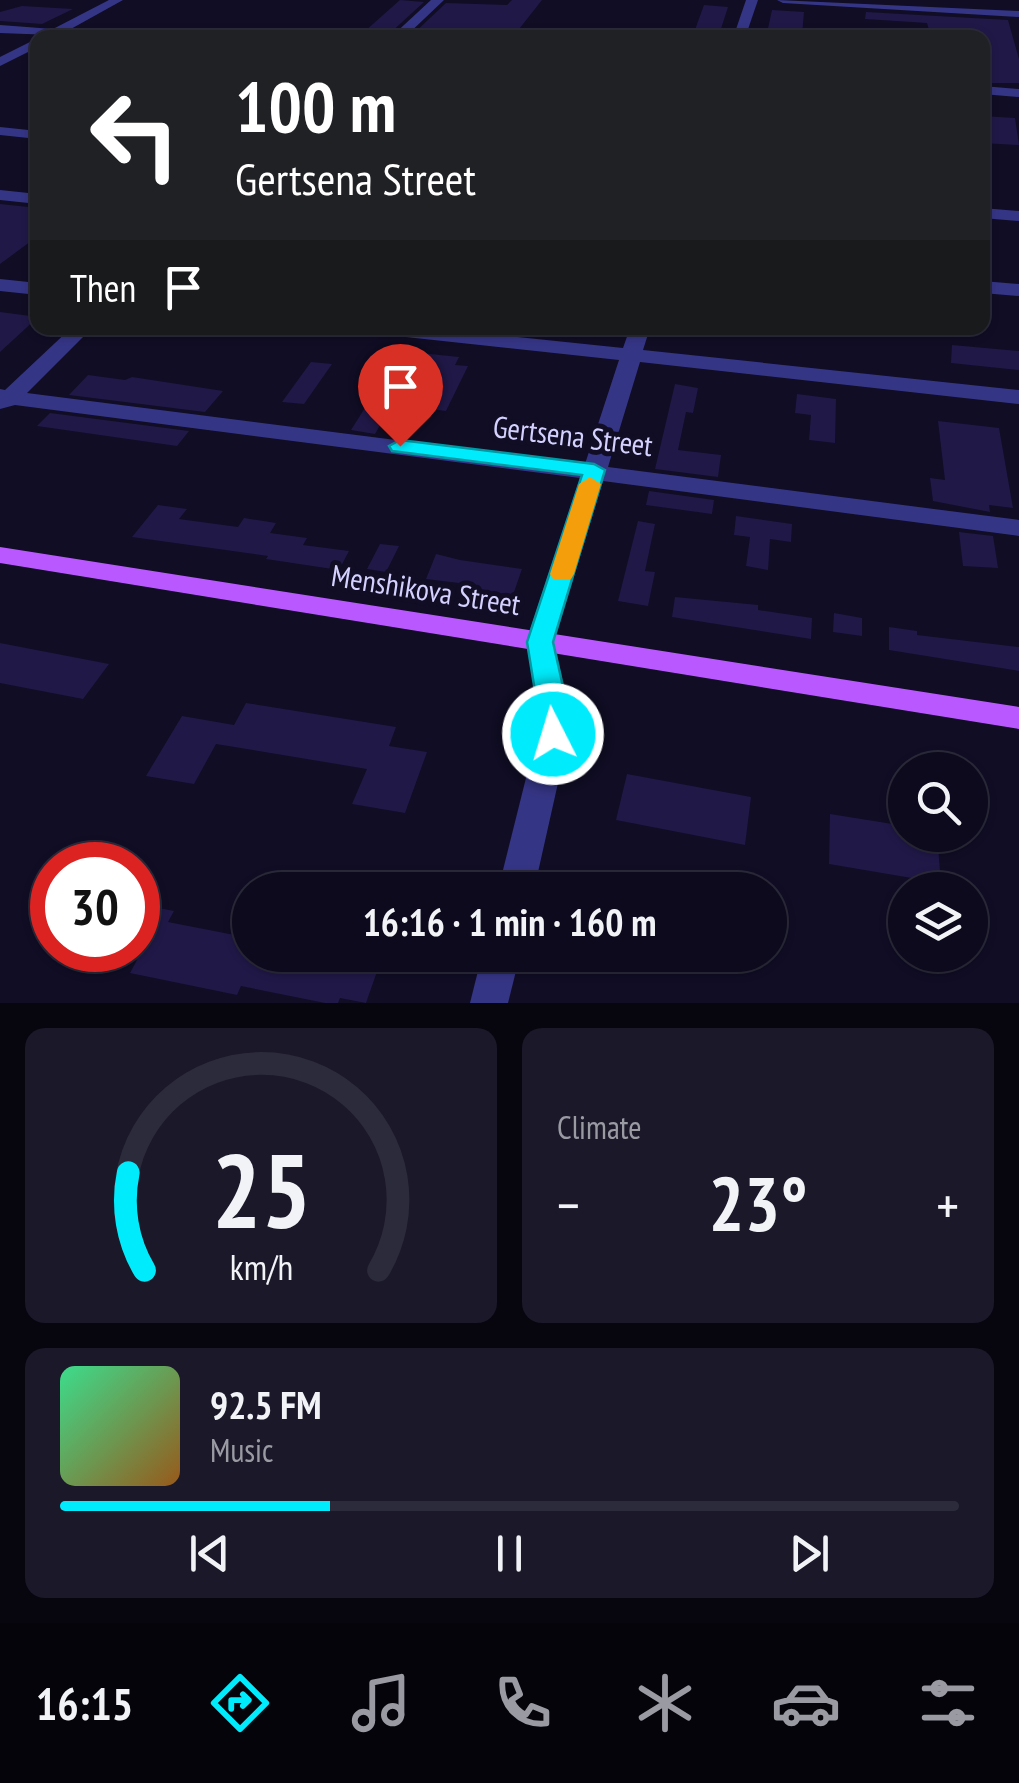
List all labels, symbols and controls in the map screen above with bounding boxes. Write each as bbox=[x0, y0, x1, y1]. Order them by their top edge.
text: 100 m bbox=[235, 61, 396, 151]
icon: left bbox=[70, 70, 200, 200]
text: Gertsena Street bbox=[235, 149, 476, 207]
icon: arrive bbox=[156, 260, 211, 315]
text: Then bbox=[70, 263, 136, 312]
pin bbox=[358, 344, 443, 447]
icon: arrive bbox=[373, 359, 428, 414]
street label: Gertsena Street bbox=[491, 406, 656, 464]
street label: Menshikova Street bbox=[329, 555, 524, 623]
position arrow bbox=[501, 682, 605, 786]
map controls bbox=[888, 752, 988, 972]
button: search bbox=[888, 752, 988, 852]
speed limit sign: 30 bbox=[30, 842, 160, 972]
button: layers bbox=[888, 872, 988, 972]
text: 16:16 · 1 min · 160 m bbox=[363, 897, 656, 946]
text: Climate bbox=[557, 1106, 641, 1148]
text: 25 bbox=[211, 1122, 311, 1257]
text: 23° bbox=[708, 1155, 808, 1252]
text: − bbox=[557, 1169, 580, 1240]
text: + bbox=[936, 1169, 959, 1240]
text: km/h bbox=[229, 1244, 293, 1290]
text: 92.5 FM bbox=[210, 1380, 322, 1429]
text: Music bbox=[210, 1429, 273, 1471]
icon: previous bbox=[182, 1526, 237, 1581]
icon: pause bbox=[482, 1526, 537, 1581]
icon: next bbox=[782, 1526, 837, 1581]
icon: directions bbox=[205, 1668, 275, 1738]
icon: music bbox=[346, 1668, 416, 1738]
icon: phone bbox=[488, 1668, 558, 1738]
icon: climate bbox=[630, 1668, 700, 1738]
icon: car bbox=[771, 1668, 841, 1738]
icon: filters bbox=[913, 1668, 983, 1738]
text: 16:15 bbox=[36, 1674, 133, 1732]

